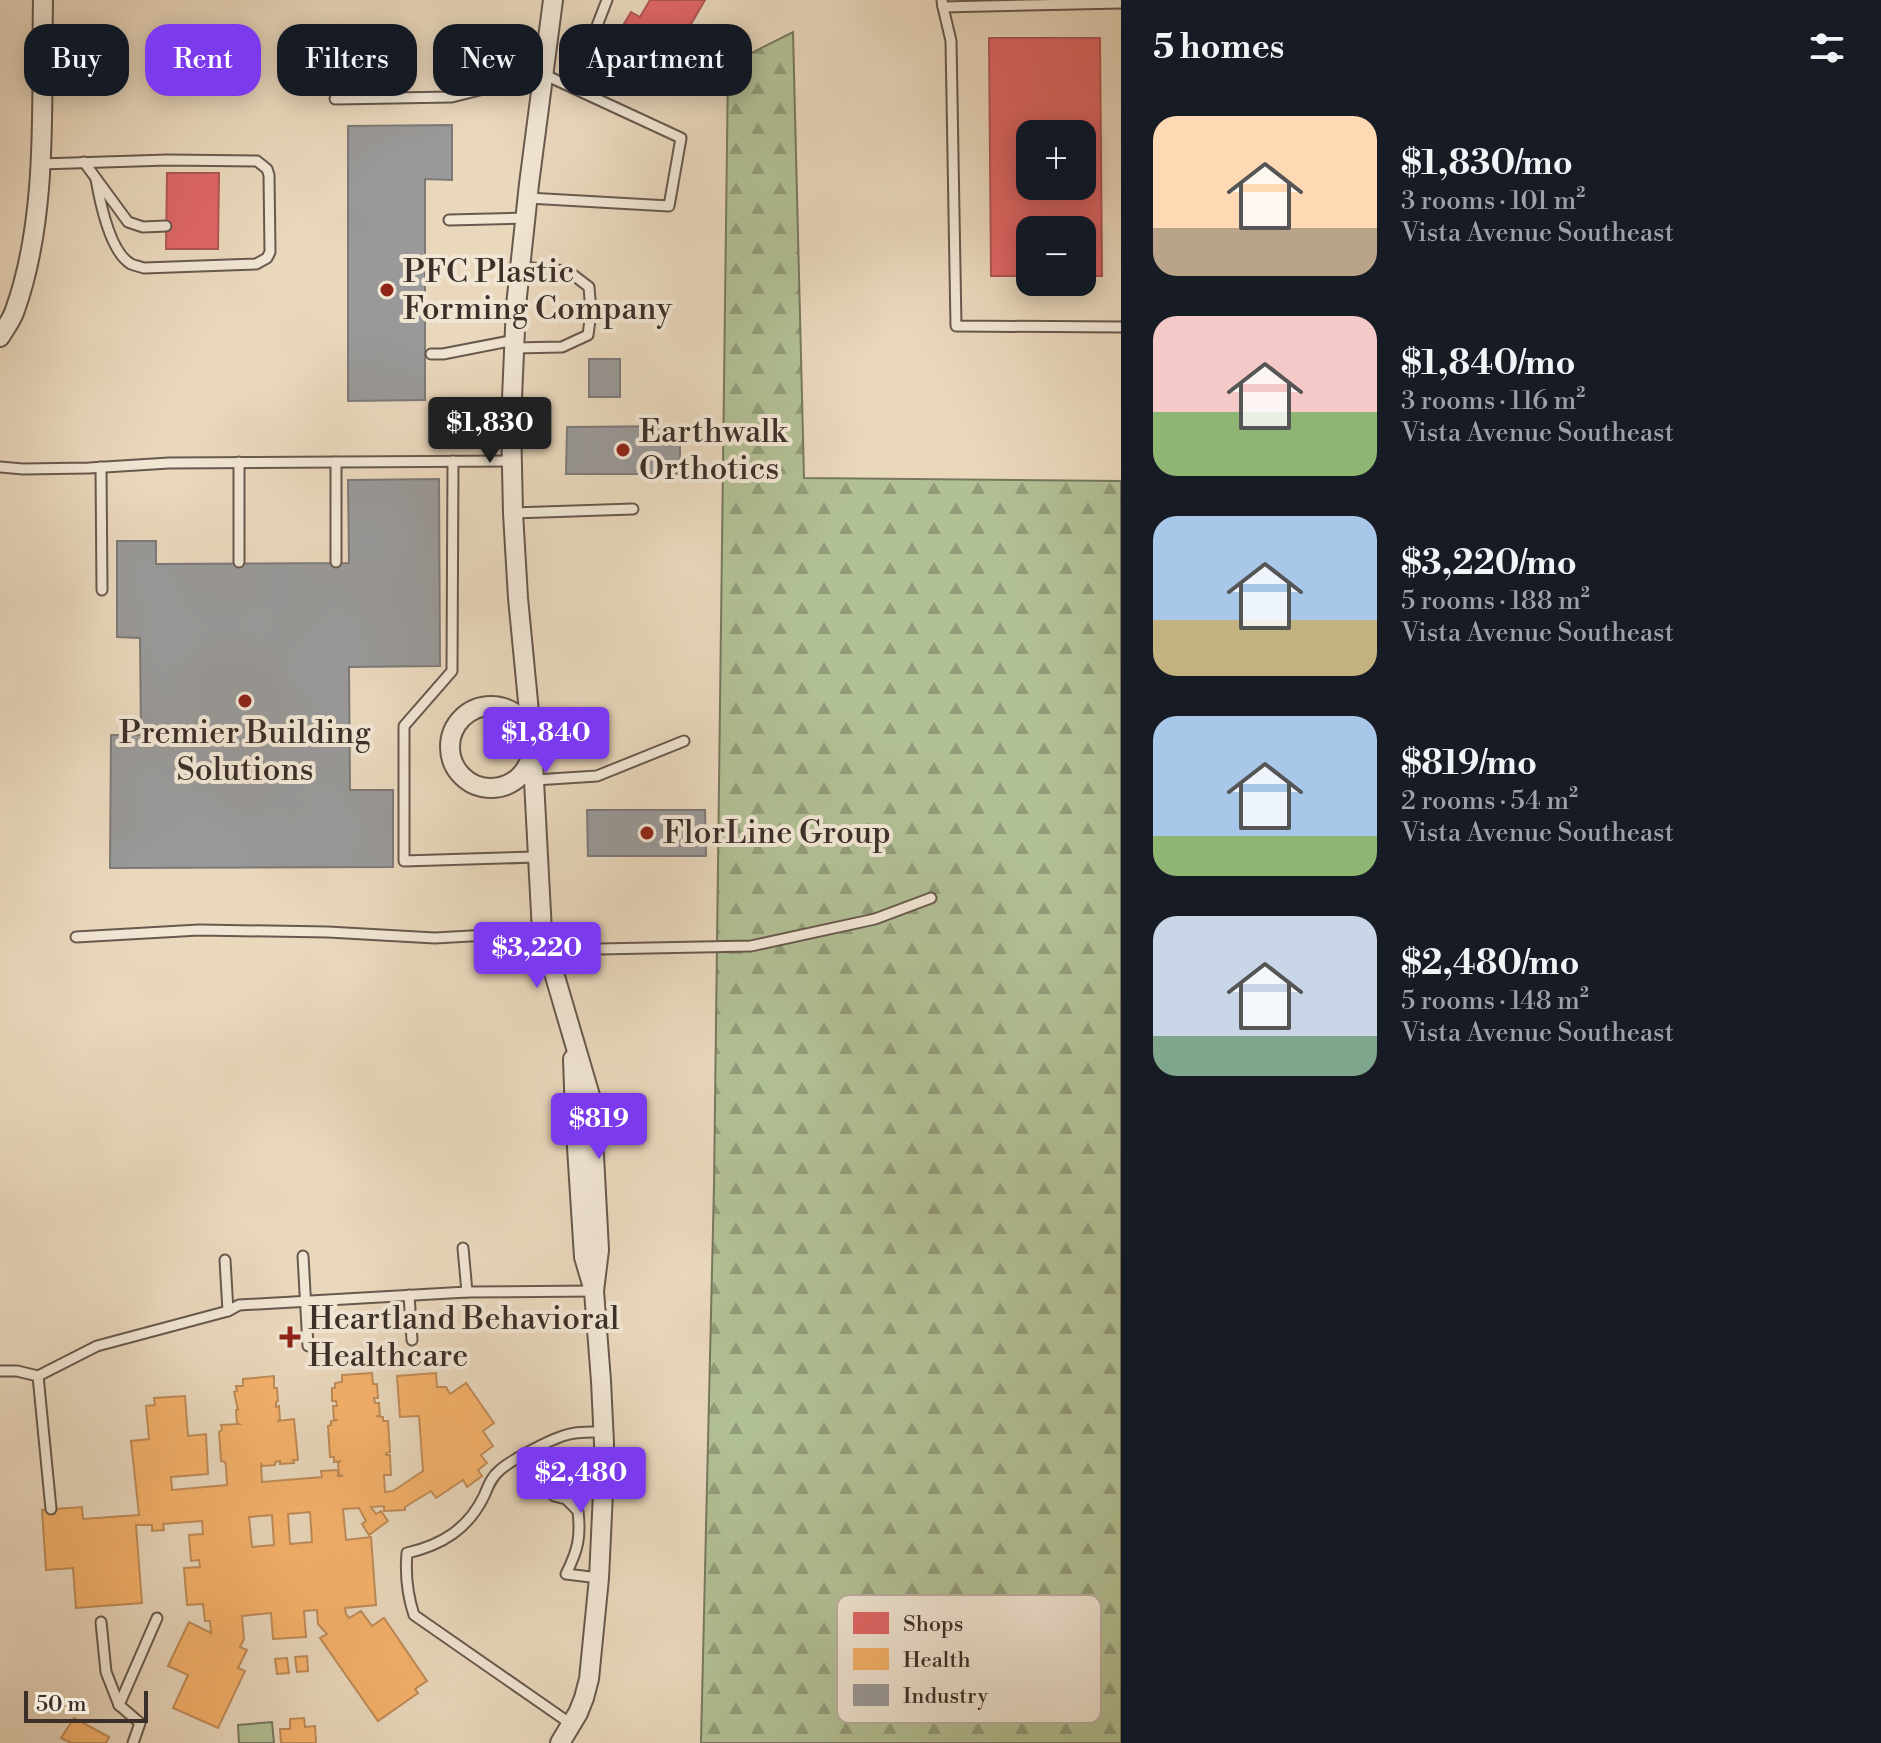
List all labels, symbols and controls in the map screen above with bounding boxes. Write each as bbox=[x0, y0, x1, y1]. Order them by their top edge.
chip: Buy bbox=[24, 24, 129, 96]
chip: Rent bbox=[145, 24, 261, 96]
chip: Filters bbox=[277, 24, 417, 96]
chip: New bbox=[433, 24, 543, 96]
chip: Apartment bbox=[559, 24, 752, 96]
icon: filters bbox=[1805, 26, 1849, 70]
text: 5 homes bbox=[1153, 27, 1284, 69]
map controls bbox=[1016, 120, 1096, 296]
button: + bbox=[1016, 120, 1096, 200]
text: $1,830/mo bbox=[1401, 143, 1573, 185]
icon: home bbox=[1217, 148, 1313, 244]
text: 3 rooms · 101 m² bbox=[1401, 185, 1585, 217]
button: − bbox=[1016, 216, 1096, 296]
text: Vista Avenue Southeast bbox=[1401, 217, 1674, 249]
place label: PFC Plastic Forming Company bbox=[403, 252, 672, 329]
marker: PFC Plastic Forming Company bbox=[378, 281, 396, 299]
text: $1,840/mo bbox=[1401, 343, 1576, 385]
icon: home bbox=[1217, 348, 1313, 444]
text: 3 rooms · 116 m² bbox=[1401, 385, 1585, 417]
pin: $1,830 bbox=[425, 397, 555, 465]
text: $1,830 bbox=[446, 407, 534, 439]
place label: Earthwalk Orthotics bbox=[639, 412, 790, 489]
text: Vista Avenue Southeast bbox=[1401, 417, 1674, 449]
marker: Earthwalk Orthotics bbox=[614, 441, 632, 459]
text: $3,220/mo bbox=[1401, 543, 1577, 585]
icon: home bbox=[1217, 548, 1313, 644]
text: 5 rooms · 188 m² bbox=[1401, 585, 1590, 617]
text: Vista Avenue Southeast bbox=[1401, 617, 1674, 649]
marker: Premier Building Solutions bbox=[236, 692, 254, 710]
pin: $1,840 bbox=[481, 707, 611, 775]
place label: Premier Building Solutions bbox=[119, 713, 371, 790]
text: $1,840 bbox=[501, 717, 591, 749]
text: $819/mo bbox=[1401, 743, 1537, 785]
icon: home bbox=[1217, 748, 1313, 844]
text: 2 rooms · 54 m² bbox=[1401, 785, 1578, 817]
place label: FlorLine Group bbox=[663, 813, 891, 853]
text: Vista Avenue Southeast bbox=[1401, 817, 1674, 849]
marker: FlorLine Group bbox=[638, 824, 656, 842]
pin: $3,220 bbox=[472, 922, 602, 990]
text: $3,220 bbox=[492, 932, 582, 964]
text: $2,480/mo bbox=[1401, 943, 1580, 985]
icon: home bbox=[1217, 948, 1313, 1044]
text: 5 rooms · 148 m² bbox=[1401, 985, 1589, 1017]
text: Vista Avenue Southeast bbox=[1401, 1017, 1674, 1049]
pin: $819 bbox=[552, 1093, 646, 1161]
text: $819 bbox=[569, 1103, 629, 1135]
place label: Heartland Behavioral Healthcare bbox=[308, 1299, 620, 1376]
marker: Heartland Behavioral Healthcare bbox=[279, 1326, 301, 1348]
pin: $2,480 bbox=[516, 1447, 646, 1515]
text: $2,480 bbox=[535, 1457, 627, 1489]
legend bbox=[837, 1595, 1101, 1723]
text: Shops bbox=[903, 1611, 963, 1638]
text: Health bbox=[903, 1647, 971, 1674]
text: Industry bbox=[903, 1683, 988, 1710]
scale bar bbox=[24, 1687, 148, 1723]
text: 50 m bbox=[36, 1691, 87, 1718]

